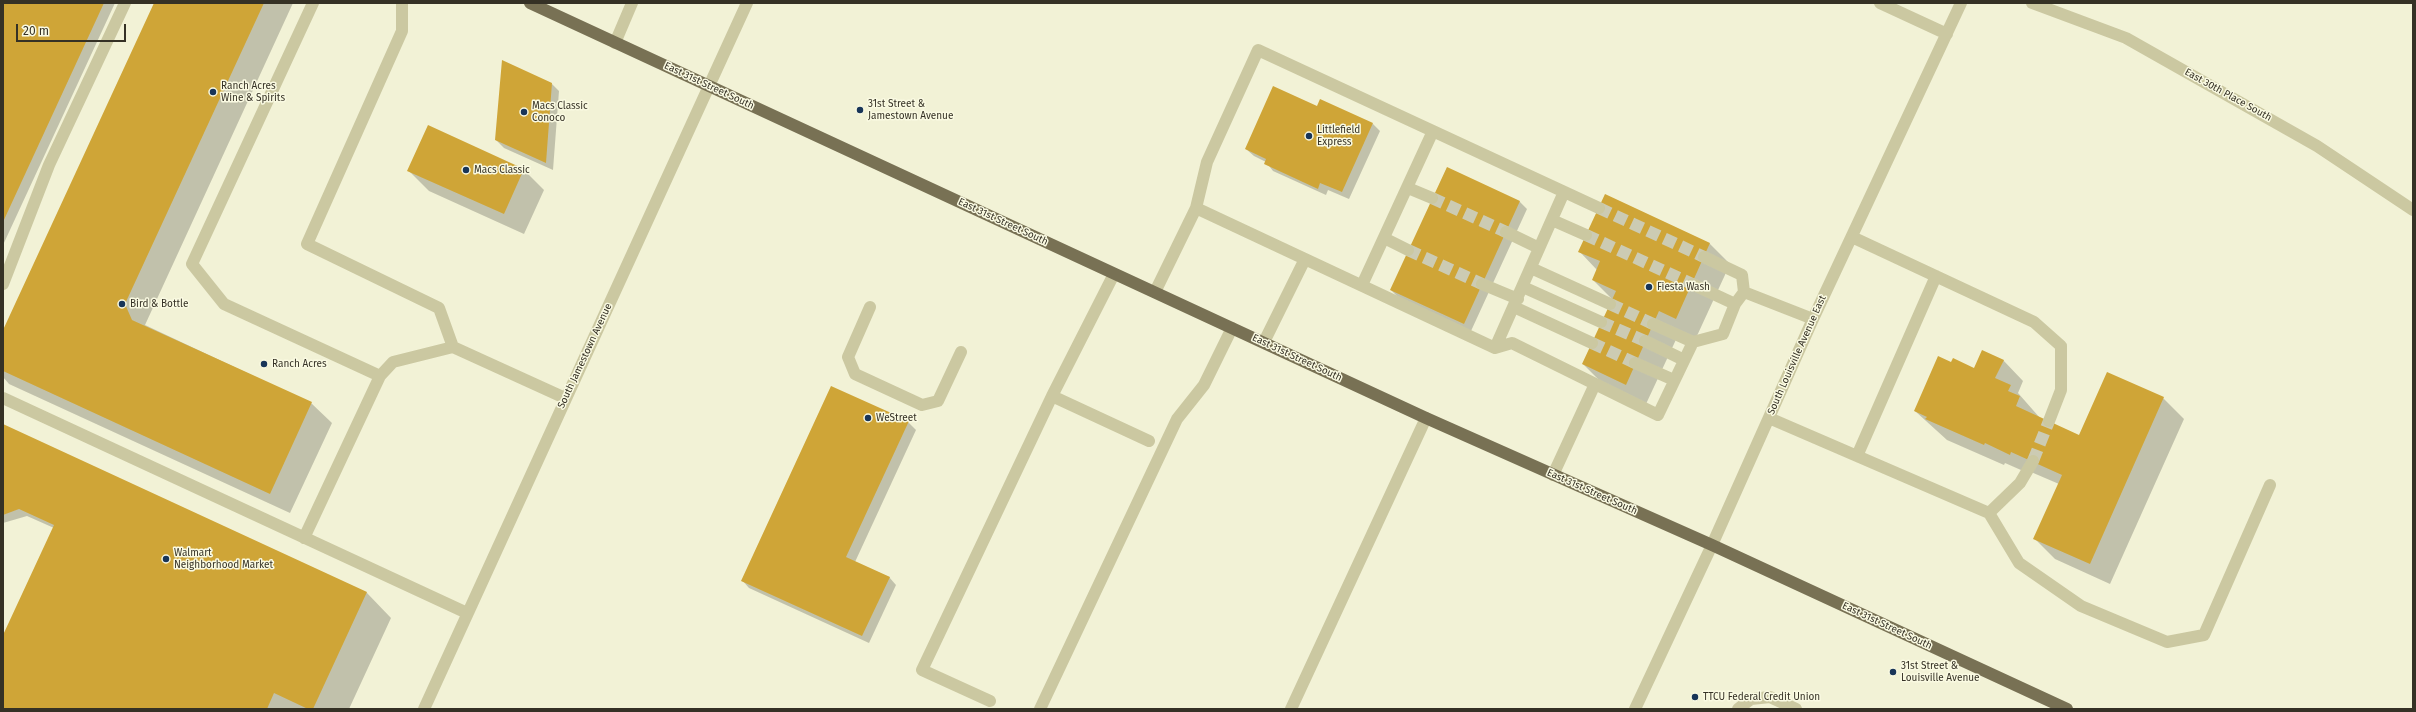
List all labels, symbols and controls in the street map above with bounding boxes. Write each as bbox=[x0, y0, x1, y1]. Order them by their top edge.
scale bar bbox=[18, 16, 128, 42]
text: 20 m bbox=[23, 24, 49, 38]
street label: East 31st Street South bbox=[662, 60, 756, 112]
street label: East 30th Place South bbox=[2182, 66, 2274, 124]
place label: Ranch Acres Wine & Spirits bbox=[221, 80, 285, 104]
marker: Ranch Acres Wine & Spirits bbox=[208, 87, 218, 97]
place label: 31st Street & Jamestown Avenue bbox=[868, 98, 953, 122]
place label: Macs Classic Conoco bbox=[532, 100, 588, 124]
marker: 31st Street & Jamestown Avenue bbox=[855, 105, 865, 115]
marker: Macs Classic Conoco bbox=[519, 107, 529, 117]
place label: Littlefield Express bbox=[1317, 124, 1360, 148]
marker: Littlefield Express bbox=[1304, 131, 1314, 141]
place label: Macs Classic bbox=[474, 164, 530, 176]
marker: Macs Classic bbox=[461, 165, 471, 175]
street label: East 31st Street South bbox=[956, 196, 1050, 248]
place label: Fiesta Wash bbox=[1657, 281, 1710, 293]
marker: Fiesta Wash bbox=[1644, 282, 1654, 292]
street label: South Louisville Avenue East bbox=[1765, 294, 1829, 416]
place label: Bird & Bottle bbox=[130, 298, 188, 310]
marker: Bird & Bottle bbox=[117, 299, 127, 309]
street label: South Jamestown Avenue bbox=[555, 302, 615, 410]
street label: East 31st Street South bbox=[1250, 332, 1344, 384]
place label: Ranch Acres bbox=[272, 358, 327, 370]
marker: Ranch Acres bbox=[259, 359, 269, 369]
place label: WeStreet bbox=[876, 412, 917, 424]
marker: WeStreet bbox=[863, 413, 873, 423]
street label: East 31st Street South bbox=[1545, 467, 1639, 517]
place label: Walmart Neighborhood Market bbox=[174, 547, 273, 570]
marker: Walmart Neighborhood Market bbox=[161, 554, 171, 564]
street label: East 31st Street South bbox=[1840, 600, 1934, 652]
place label: 31st Street & Louisville Avenue bbox=[1901, 660, 1980, 684]
marker: 31st Street & Louisville Avenue bbox=[1888, 667, 1898, 677]
place label: TTCU Federal Credit Union bbox=[1703, 691, 1820, 703]
marker: TTCU Federal Credit Union bbox=[1690, 692, 1700, 702]

